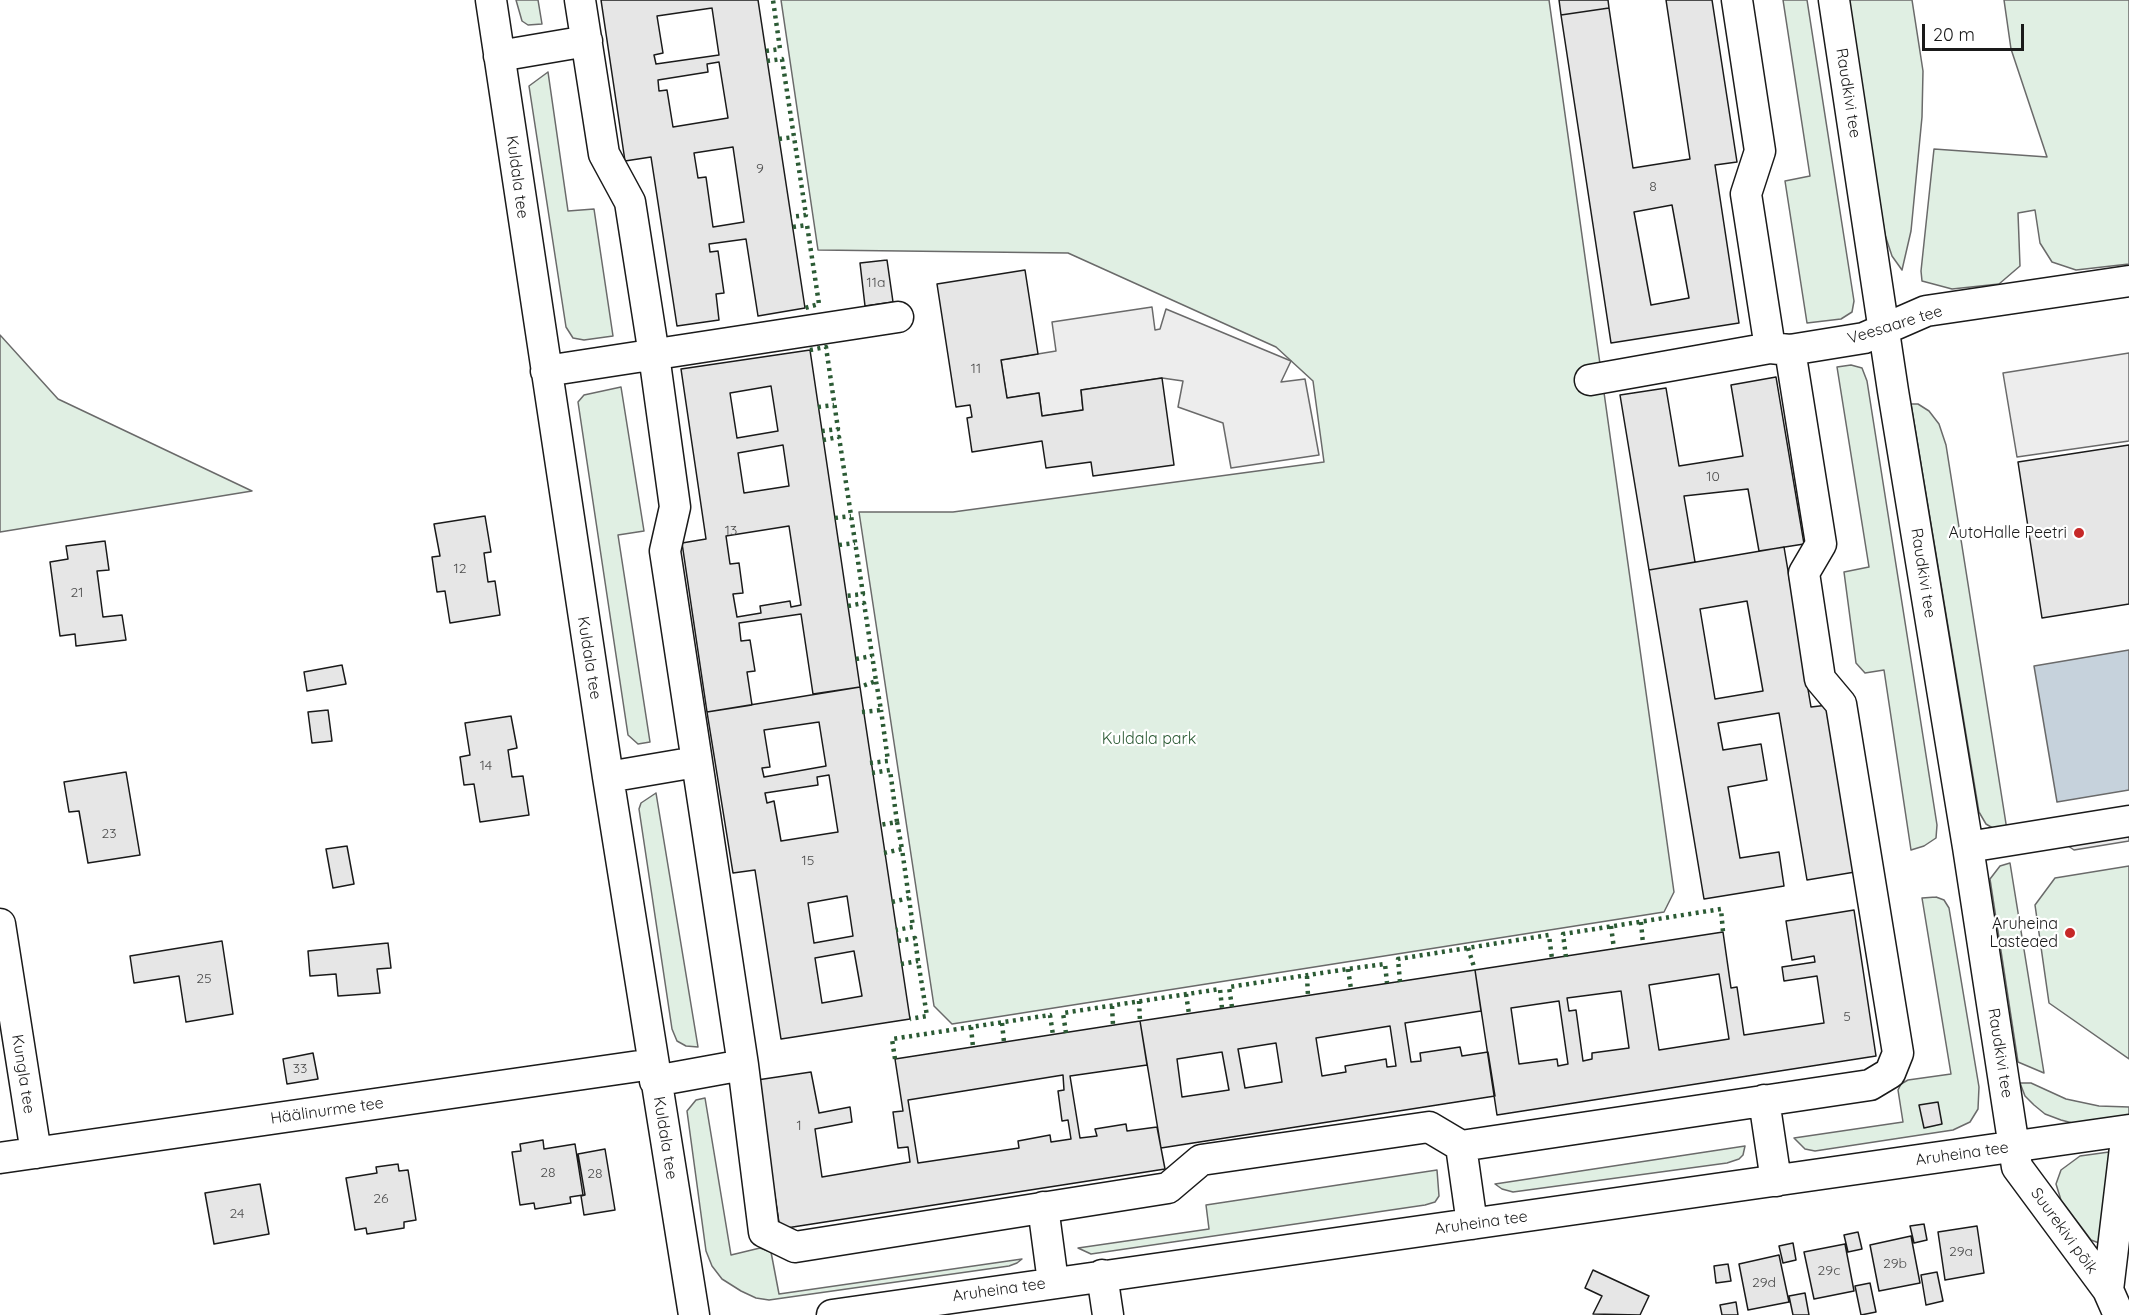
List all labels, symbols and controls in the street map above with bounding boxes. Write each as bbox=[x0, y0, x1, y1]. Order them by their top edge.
scale bar bbox=[1925, 12, 2027, 50]
text: 20 m bbox=[1933, 23, 1975, 46]
street label: Raudkivi tee bbox=[1831, 47, 1865, 139]
street label: Kuldala tee bbox=[502, 134, 532, 220]
house number: 9 bbox=[756, 161, 764, 177]
house number: 8 bbox=[1649, 179, 1657, 195]
house number: 11a bbox=[867, 275, 885, 291]
street label: Veesaare tee bbox=[1845, 301, 1945, 349]
house number: 11 bbox=[971, 361, 981, 377]
house number: 10 bbox=[1706, 469, 1720, 485]
house number: 13 bbox=[725, 523, 737, 539]
place label: AutoHalle Peetri bbox=[1948, 523, 2067, 543]
marker: AutoHalle Peetri bbox=[2072, 526, 2086, 540]
street label: Raudkivi tee bbox=[1906, 527, 1940, 619]
house number: 12 bbox=[454, 561, 466, 577]
house number: 21 bbox=[71, 585, 83, 601]
street label: Kuldala tee bbox=[573, 615, 605, 701]
park label: Kuldala park bbox=[1102, 729, 1196, 749]
house number: 14 bbox=[480, 758, 492, 774]
house number: 23 bbox=[101, 826, 117, 842]
house number: 15 bbox=[802, 853, 814, 869]
place label: Aruheina Lasteaed bbox=[1989, 914, 2058, 952]
marker: Aruheina Lasteaed bbox=[2063, 926, 2077, 940]
house number: 25 bbox=[196, 971, 212, 987]
street label: Raudkivi tee bbox=[1983, 1007, 2017, 1099]
house number: 5 bbox=[1843, 1009, 1851, 1025]
street label: Kungla tee bbox=[7, 1033, 39, 1115]
house number: 33 bbox=[293, 1061, 307, 1077]
street label: Häälinurme tee bbox=[269, 1094, 385, 1128]
street label: Kuldala tee bbox=[649, 1095, 681, 1181]
house number: 1 bbox=[796, 1118, 802, 1134]
street label: Aruheina tee bbox=[1914, 1138, 2010, 1170]
house number: 28 bbox=[540, 1165, 556, 1181]
house number: 28 bbox=[587, 1166, 603, 1182]
street label: Suurekivi põik bbox=[2026, 1184, 2102, 1278]
house number: 26 bbox=[373, 1191, 389, 1207]
house number: 24 bbox=[230, 1206, 244, 1222]
street label: Aruheina tee bbox=[1433, 1207, 1529, 1239]
house number: 29a bbox=[1949, 1244, 1973, 1260]
house number: 29b bbox=[1883, 1256, 1907, 1272]
house number: 29c bbox=[1818, 1263, 1840, 1279]
street label: Aruheina tee bbox=[951, 1274, 1047, 1306]
house number: 29d bbox=[1752, 1275, 1776, 1291]

